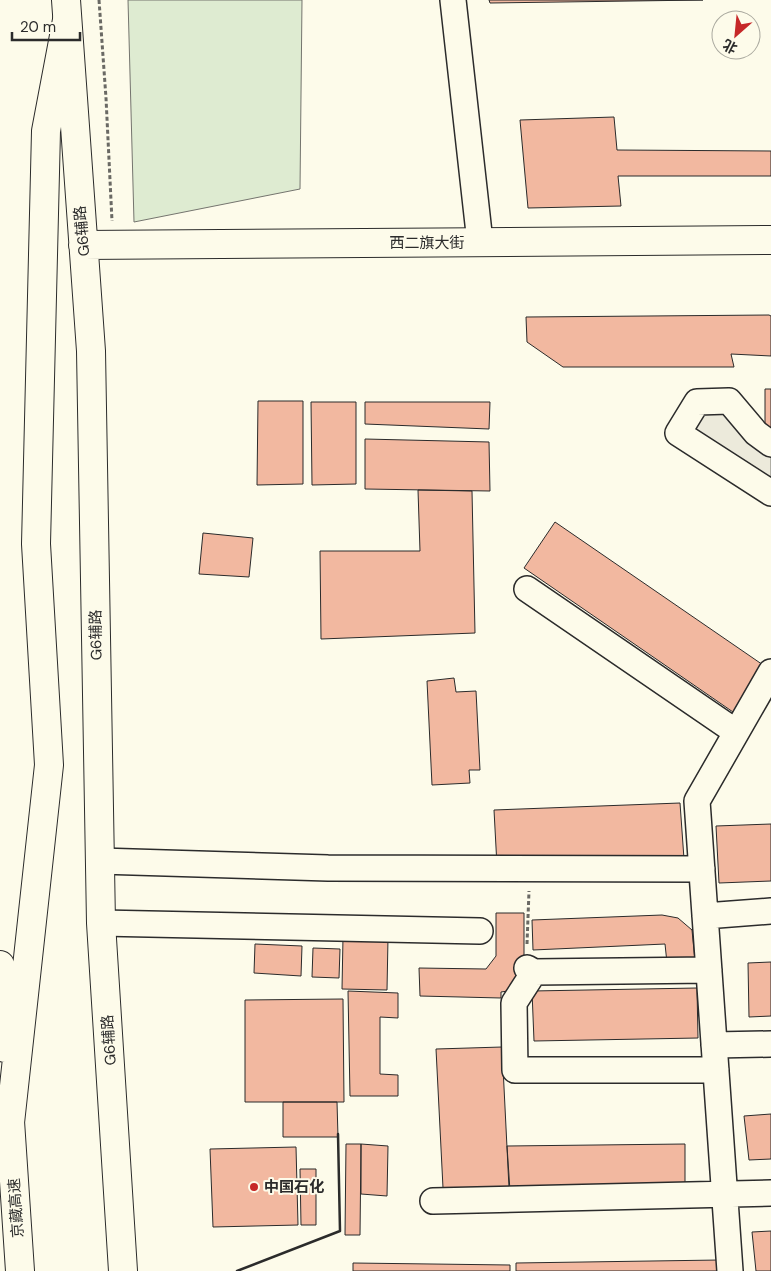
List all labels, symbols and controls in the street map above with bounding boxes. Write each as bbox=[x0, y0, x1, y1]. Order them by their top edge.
scale bar bbox=[12, 10, 80, 42]
north arrow bbox=[711, 10, 761, 60]
text: 20 m bbox=[20, 17, 56, 37]
text: 北 bbox=[720, 35, 740, 58]
street label: G6辅路 bbox=[70, 205, 94, 257]
street label: 西二旗大街 bbox=[389, 233, 465, 253]
street label: G6辅路 bbox=[86, 609, 106, 661]
street label: G6辅路 bbox=[97, 1014, 121, 1066]
street label: 京藏高速 bbox=[4, 1177, 28, 1239]
place label: 中国石化 bbox=[264, 1177, 324, 1197]
marker: 中国石化 bbox=[248, 1181, 260, 1193]

